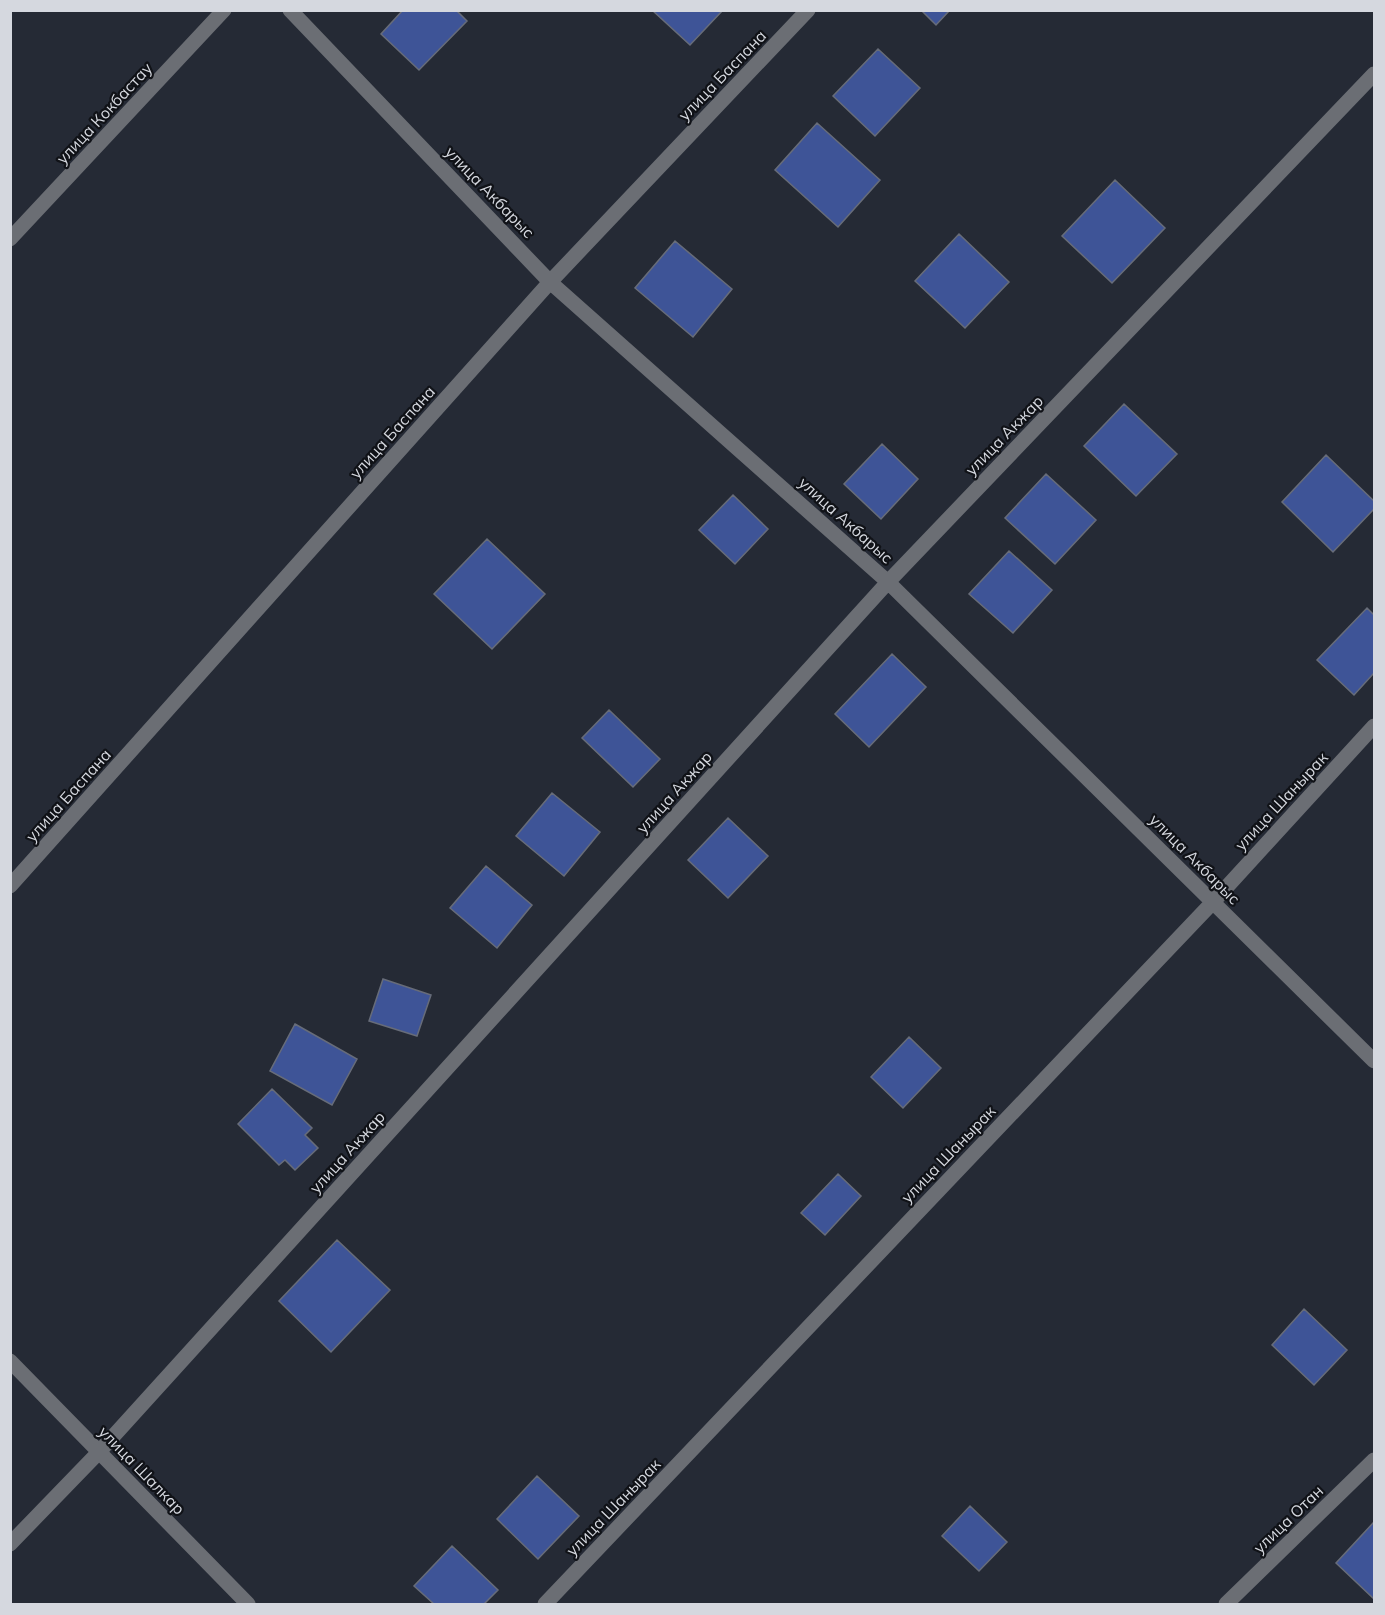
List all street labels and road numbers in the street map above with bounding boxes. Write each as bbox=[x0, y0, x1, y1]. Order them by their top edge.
street label: улица Баспана bbox=[674, 26, 770, 124]
street label: улица Кокбастау bbox=[52, 58, 157, 168]
street label: улица Акбарыс bbox=[441, 142, 539, 242]
street label: улица Баспана bbox=[345, 381, 439, 483]
street label: улица Акжар bbox=[961, 391, 1047, 479]
street label: улица Акбарыс bbox=[795, 472, 897, 568]
street label: улица Баспана bbox=[21, 744, 115, 846]
street label: улица Акжар bbox=[632, 747, 716, 837]
street label: улица Шанырак bbox=[1230, 747, 1332, 854]
street label: улица Акбарыс bbox=[1146, 810, 1244, 908]
street label: улица Шанырак bbox=[897, 1101, 1000, 1207]
street label: улица Акжар bbox=[305, 1107, 389, 1197]
street label: улица Шалкар bbox=[95, 1422, 189, 1518]
street label: улица Шанырак bbox=[562, 1454, 665, 1560]
street label: улица Отан bbox=[1249, 1481, 1327, 1557]

